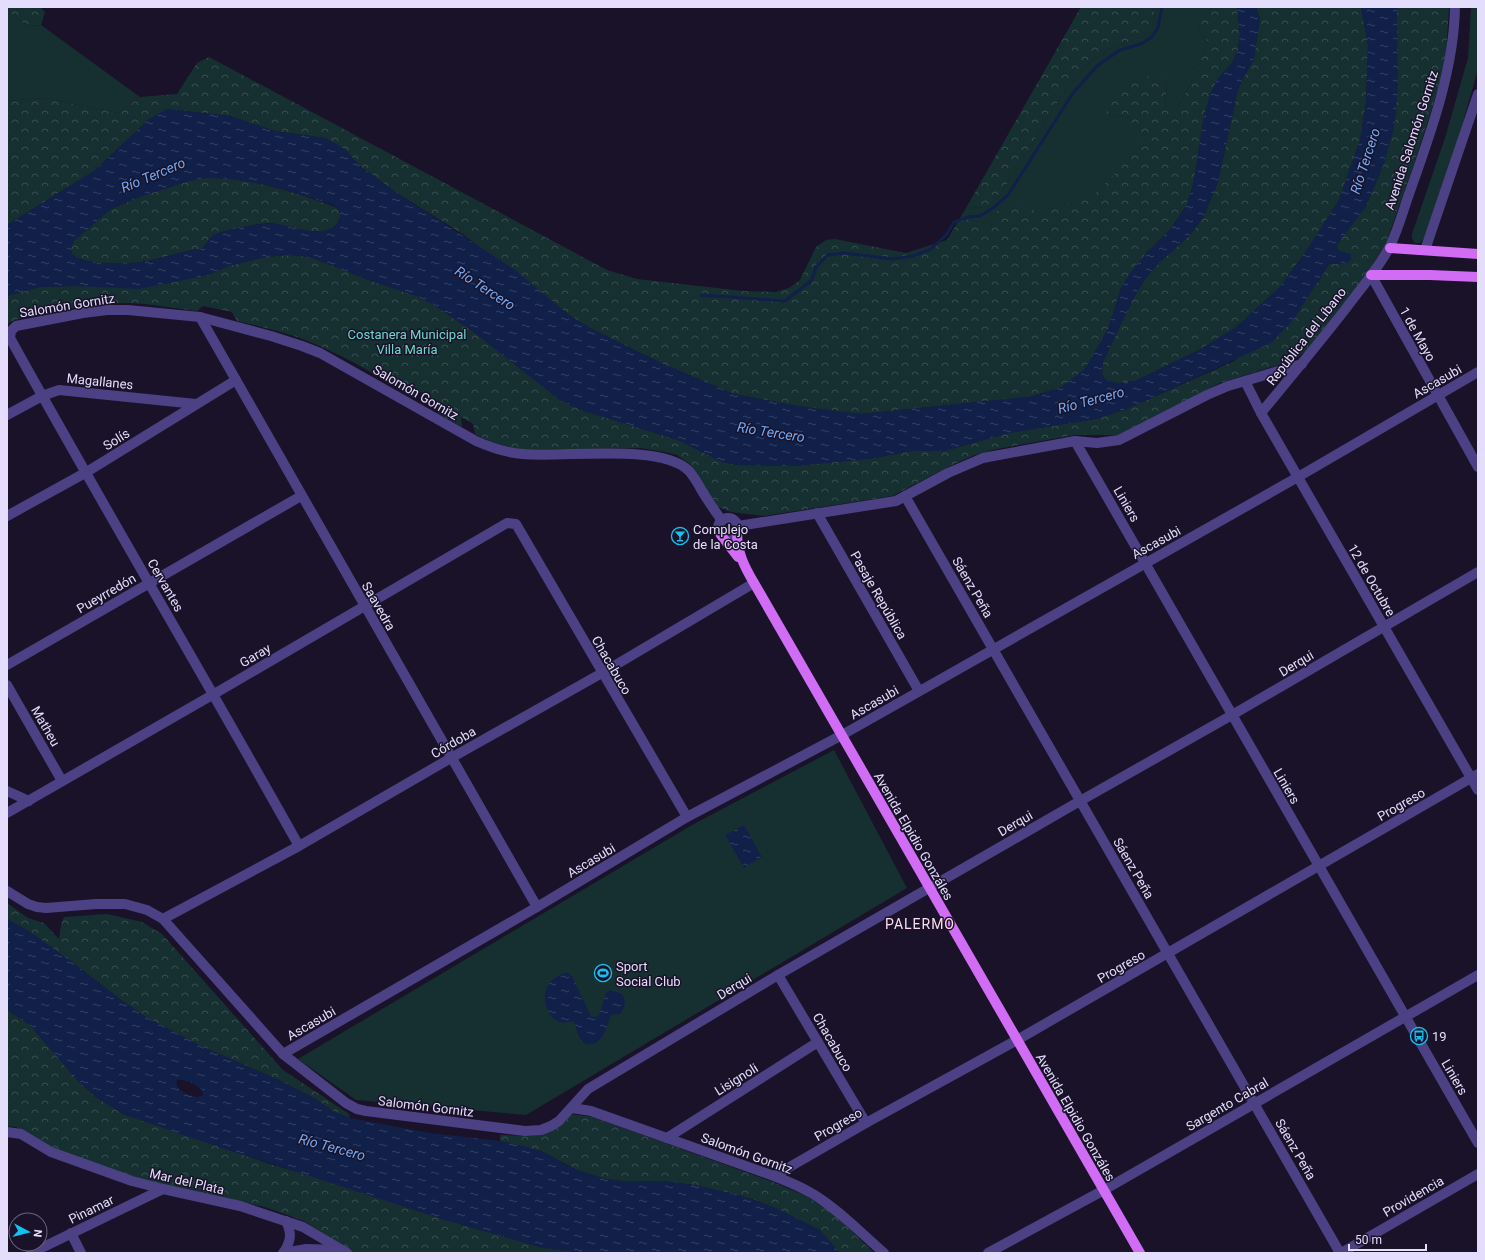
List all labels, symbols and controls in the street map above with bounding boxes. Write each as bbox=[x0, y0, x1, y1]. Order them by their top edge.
street label: Avenida Salomón Gornitz bbox=[1382, 68, 1441, 212]
water label: Río Tercero bbox=[1347, 126, 1383, 196]
water label: Río Tercero bbox=[118, 154, 188, 196]
water label: Río Tercero bbox=[452, 263, 518, 313]
street label: República del Líbano bbox=[1264, 284, 1349, 388]
street label: Salomón Gornitz bbox=[18, 290, 116, 320]
street label: 1 de Mayo bbox=[1397, 304, 1439, 364]
park label: Costanera Municipal Villa María bbox=[348, 327, 466, 357]
street label: Salomón Gornitz bbox=[370, 362, 462, 423]
street label: Ascasubi bbox=[1410, 362, 1464, 401]
street label: Magallanes bbox=[66, 371, 134, 392]
water label: Río Tercero bbox=[1056, 383, 1126, 417]
water label: Río Tercero bbox=[736, 419, 806, 445]
street label: Solís bbox=[100, 425, 132, 453]
street label: Liniers bbox=[1110, 484, 1143, 525]
place label: Complejo de la Costa bbox=[693, 522, 758, 552]
street label: Ascasubi bbox=[1129, 523, 1183, 562]
bar icon: Complejo de la Costa bbox=[670, 526, 690, 546]
street label: 12 de Octubre bbox=[1345, 541, 1398, 619]
street label: Pasaje República bbox=[847, 549, 910, 642]
street label: Sáenz Peña bbox=[949, 554, 996, 620]
street label: Cervantes bbox=[145, 556, 187, 614]
street label: Pueyrredón bbox=[74, 570, 139, 616]
street label: Saavedra bbox=[359, 579, 398, 633]
street label: Chacabuco bbox=[589, 633, 634, 697]
street label: Garay bbox=[237, 641, 273, 670]
street label: Derqui bbox=[1276, 647, 1316, 679]
street label: Ascasubi bbox=[847, 683, 901, 722]
street label: Matheu bbox=[28, 703, 63, 749]
street label: Córdoba bbox=[428, 724, 478, 761]
street label: Liniers bbox=[1270, 766, 1303, 807]
street label: Avenida Elpidio Gonzáles bbox=[871, 770, 956, 903]
street label: Progreso bbox=[1375, 785, 1428, 824]
street label: Derqui bbox=[995, 808, 1035, 839]
street label: Sáenz Peña bbox=[1110, 835, 1157, 901]
street label: Ascasubi bbox=[565, 840, 618, 881]
district label: PALERMO bbox=[885, 916, 955, 932]
street label: Progreso bbox=[1095, 947, 1148, 986]
place label: Sport Social Club bbox=[616, 959, 681, 989]
sports icon: Sport Social Club bbox=[593, 963, 613, 983]
street label: Derqui bbox=[714, 970, 754, 1002]
street label: Ascasubi bbox=[284, 1004, 338, 1043]
street label: Chacabuco bbox=[810, 1010, 855, 1074]
bus stop icon: 19 bbox=[1409, 1026, 1429, 1046]
place label: 19 bbox=[1432, 1029, 1447, 1044]
street label: Avenida Elpidio Gonzáles bbox=[1033, 1051, 1118, 1184]
street label: Liniers bbox=[1438, 1057, 1471, 1098]
street label: Lisignoli bbox=[712, 1060, 761, 1099]
street label: Sargento Cabral bbox=[1183, 1075, 1271, 1134]
street label: Salomón Gornitz bbox=[377, 1093, 475, 1120]
street label: Progreso bbox=[812, 1105, 865, 1144]
street label: Sáenz Peña bbox=[1272, 1116, 1319, 1182]
water label: Río Tercero bbox=[297, 1130, 367, 1164]
street label: Salomón Gornitz bbox=[699, 1130, 795, 1177]
street label: Mar del Plata bbox=[148, 1166, 226, 1197]
street label: Providencia bbox=[1380, 1173, 1446, 1220]
street label: Pinamar bbox=[66, 1192, 117, 1227]
north arrow bbox=[8, 1212, 48, 1252]
scale bar bbox=[1349, 1226, 1426, 1252]
text: N bbox=[30, 1229, 44, 1238]
text: 50 m bbox=[1355, 1233, 1382, 1247]

